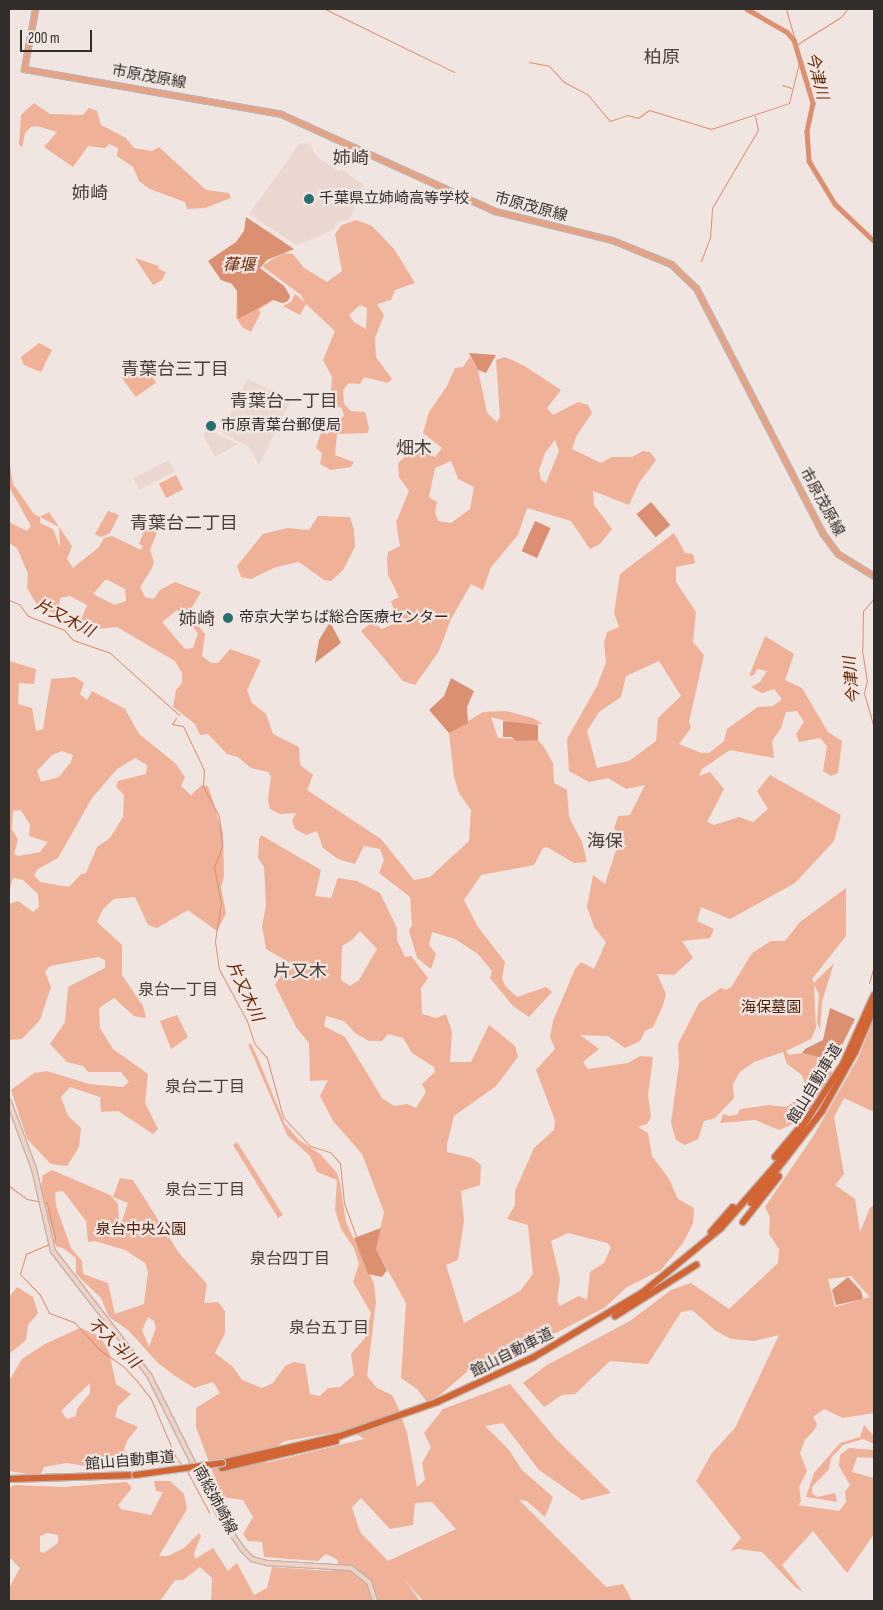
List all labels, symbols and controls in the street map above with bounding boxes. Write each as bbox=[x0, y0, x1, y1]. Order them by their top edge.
scale bar bbox=[22, 20, 95, 52]
text: 200 m bbox=[28, 29, 60, 48]
district label: 柏原 bbox=[644, 47, 680, 69]
water label: 今津川 bbox=[801, 50, 831, 102]
street label: 市原茂原線 bbox=[111, 62, 187, 92]
district label: 姉崎 bbox=[333, 148, 369, 170]
district label: 姉崎 bbox=[72, 183, 108, 205]
street label: 市原茂原線 bbox=[492, 189, 570, 225]
place label: 千葉県立姉崎高等学校 bbox=[319, 190, 469, 208]
marker: 千葉県立姉崎高等学校 bbox=[303, 193, 315, 205]
water label: 葎堰 bbox=[223, 256, 255, 276]
district label: 青葉台三丁目 bbox=[121, 359, 229, 381]
district label: 青葉台一丁目 bbox=[230, 391, 338, 413]
place label: 市原青葉台郵便局 bbox=[221, 417, 341, 435]
marker: 市原青葉台郵便局 bbox=[205, 420, 217, 432]
district label: 畑木 bbox=[396, 438, 432, 460]
street label: 市原茂原線 bbox=[796, 465, 848, 539]
district label: 青葉台二丁目 bbox=[130, 513, 238, 535]
water label: 片又木川 bbox=[31, 596, 97, 642]
district label: 姉崎 bbox=[179, 609, 215, 631]
place label: 帝京大学ちば総合医療センター bbox=[239, 609, 449, 627]
marker: 帝京大学ちば総合医療センター bbox=[221, 611, 235, 625]
water label: 今津川 bbox=[841, 655, 865, 705]
district label: 海保 bbox=[587, 831, 623, 853]
water label: 片又木川 bbox=[222, 959, 266, 1025]
district label: 片又木 bbox=[273, 961, 327, 983]
district label: 泉台一丁目 bbox=[138, 981, 218, 1001]
park label: 海保墓園 bbox=[741, 999, 801, 1017]
street label: 館山自動車道 bbox=[784, 1041, 846, 1127]
district label: 泉台二丁目 bbox=[165, 1078, 245, 1098]
district label: 泉台三丁目 bbox=[165, 1181, 245, 1201]
park label: 泉台中央公園 bbox=[96, 1221, 186, 1239]
district label: 泉台四丁目 bbox=[250, 1250, 330, 1270]
water label: 不入斗川 bbox=[83, 1315, 143, 1373]
district label: 泉台五丁目 bbox=[289, 1319, 369, 1339]
street label: 館山自動車道 bbox=[468, 1325, 556, 1381]
street label: 館山自動車道 bbox=[84, 1448, 176, 1474]
street label: 南総姉崎線 bbox=[189, 1463, 241, 1537]

